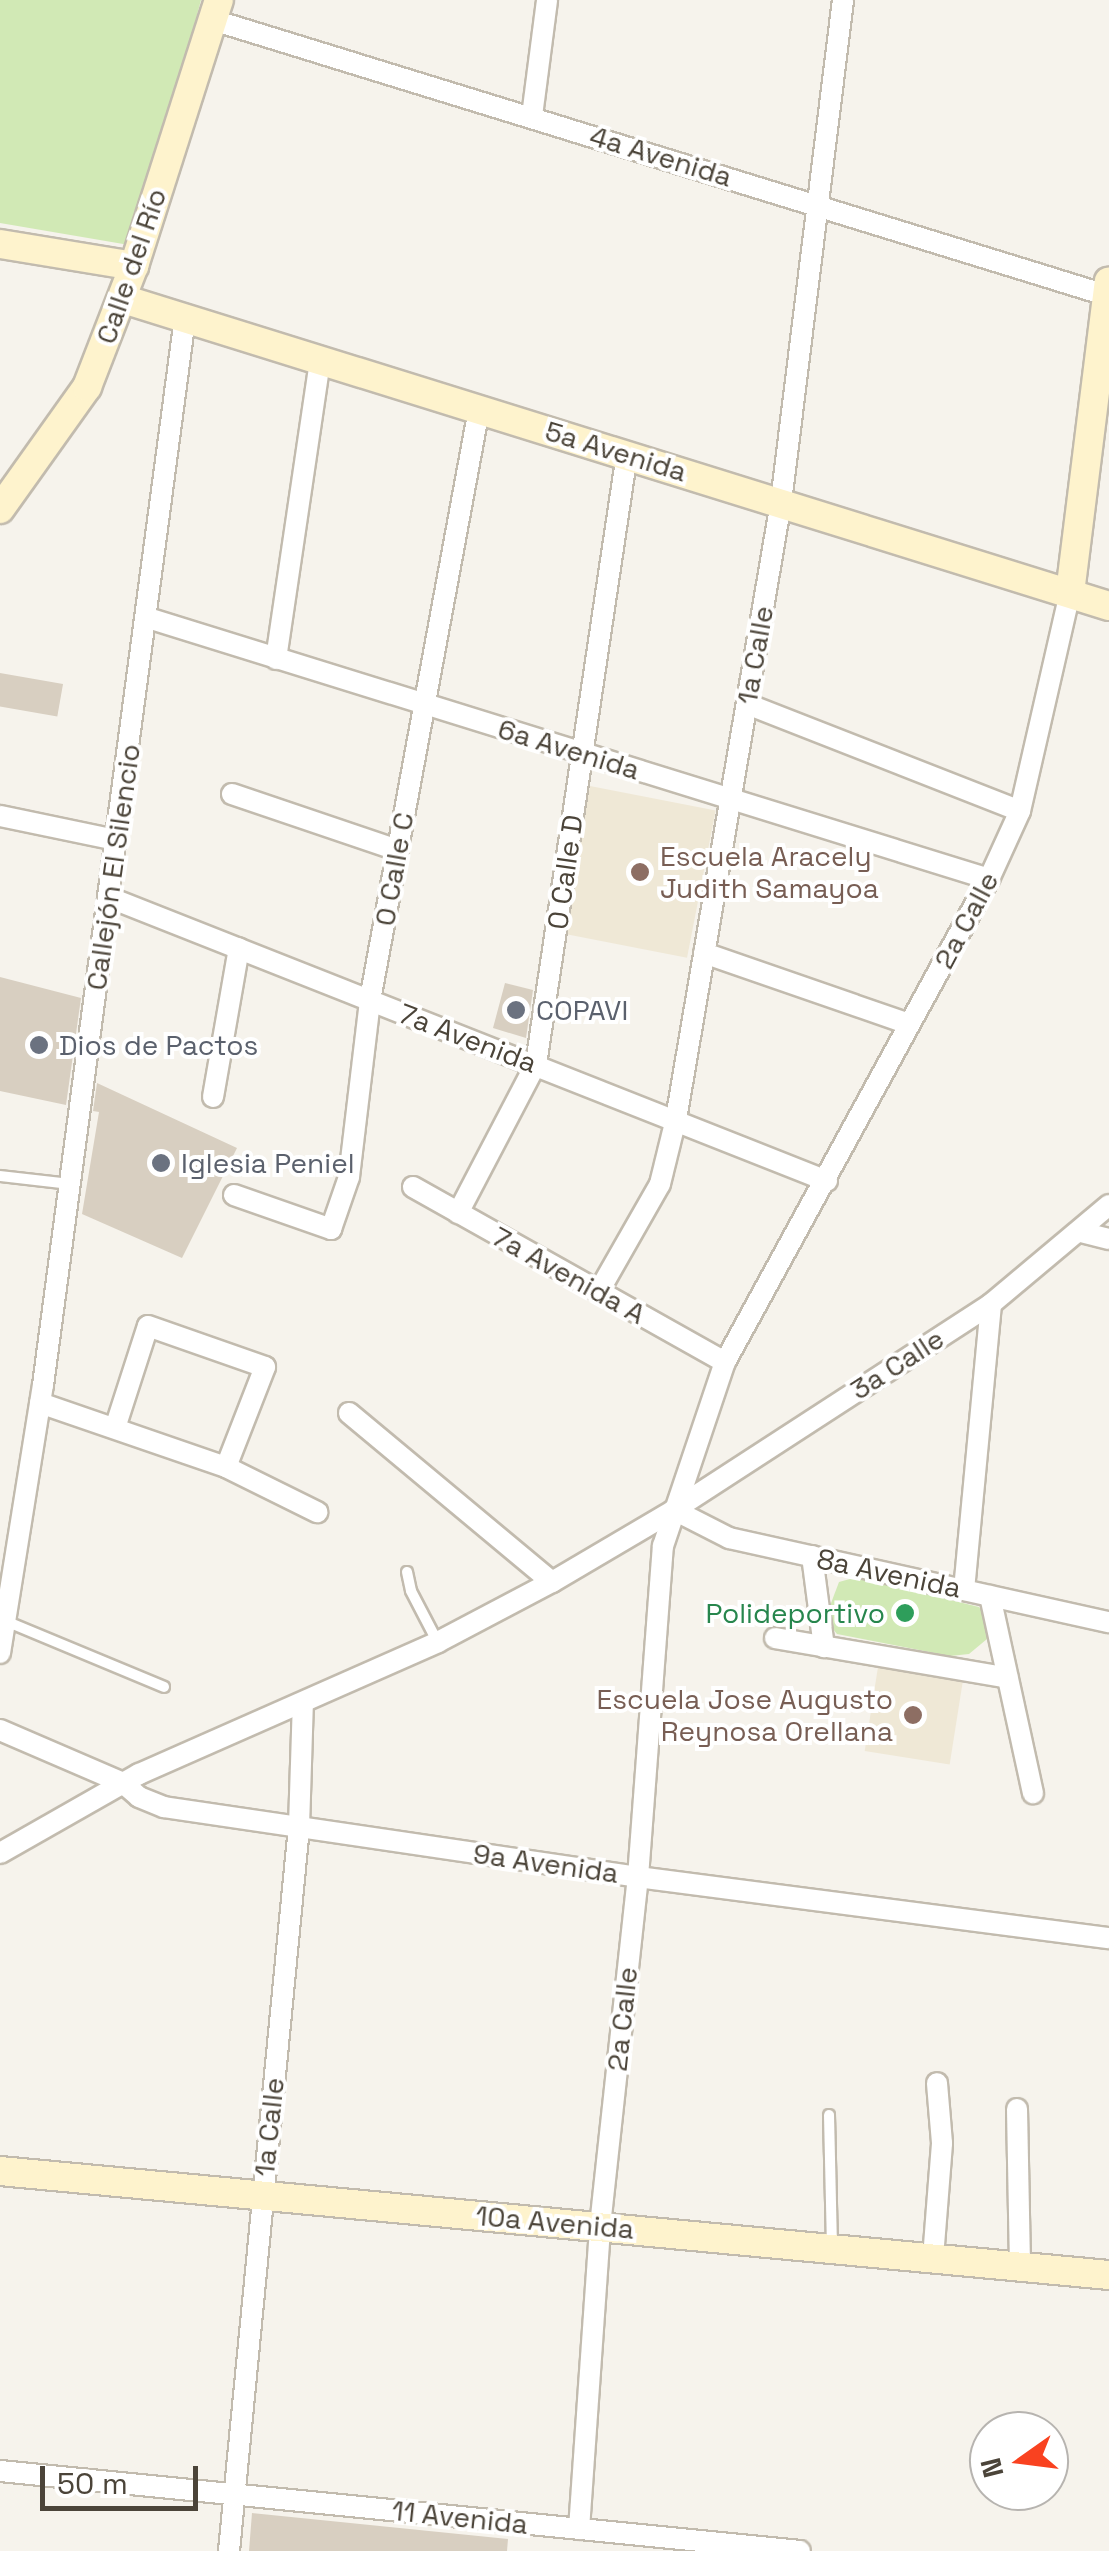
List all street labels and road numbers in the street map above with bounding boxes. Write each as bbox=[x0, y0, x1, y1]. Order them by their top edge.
street label: 4a Avenida bbox=[586, 118, 736, 194]
street label: Calle del Río bbox=[89, 184, 173, 348]
street label: 5a Avenida bbox=[541, 414, 691, 488]
street label: 1a Calle bbox=[730, 603, 780, 707]
street label: 6a Avenida bbox=[494, 711, 644, 787]
street label: Callejón El Silencio bbox=[79, 742, 147, 992]
street label: 0 Calle C bbox=[367, 810, 421, 928]
street label: 0 Calle D bbox=[540, 813, 590, 931]
street label: 2a Calle bbox=[927, 866, 1005, 974]
street label: 7a Avenida bbox=[394, 996, 542, 1080]
street label: 7a Avenida A bbox=[486, 1219, 652, 1331]
street label: 3a Calle bbox=[844, 1321, 950, 1407]
street label: 8a Avenida bbox=[814, 1541, 964, 1605]
street label: 9a Avenida bbox=[471, 1836, 621, 1890]
street label: 2a Calle bbox=[600, 1965, 644, 2073]
street label: 1a Calle bbox=[247, 2076, 291, 2178]
street label: 10a Avenida bbox=[474, 2198, 636, 2246]
street label: 11 Avenida bbox=[390, 2493, 530, 2541]

